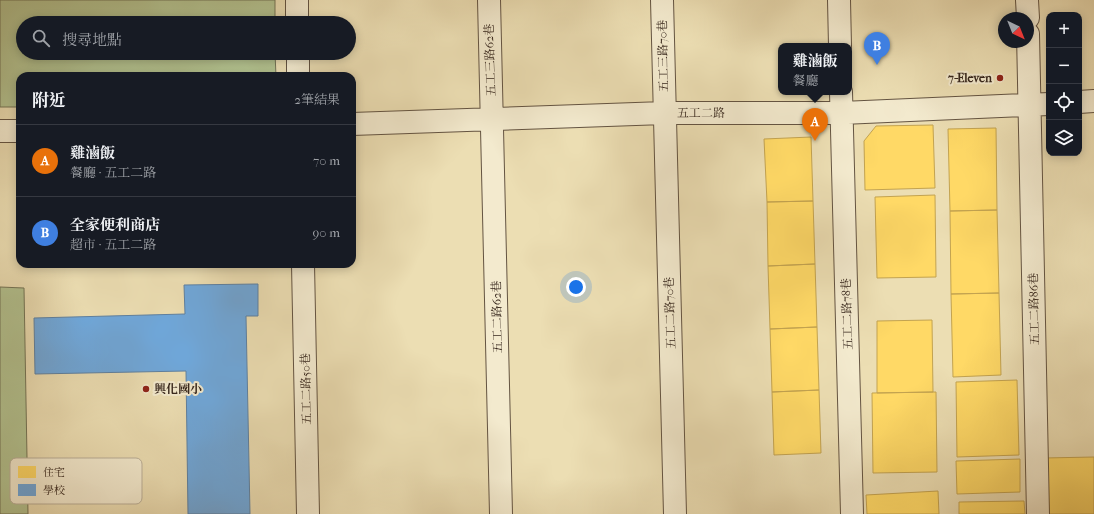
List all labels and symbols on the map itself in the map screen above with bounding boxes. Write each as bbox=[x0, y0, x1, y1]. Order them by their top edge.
north arrow bbox=[998, 12, 1034, 48]
street label: 五工三路70巷 bbox=[655, 20, 671, 92]
street label: 五工三路62巷 bbox=[482, 23, 498, 97]
pin: B bbox=[864, 32, 890, 65]
place label: 7-Eleven bbox=[947, 71, 993, 85]
marker: 7-Eleven bbox=[995, 73, 1005, 83]
street label: 五工二路 bbox=[677, 106, 725, 120]
pin: A bbox=[802, 108, 828, 141]
street label: 五工二路86巷 bbox=[1026, 273, 1042, 345]
your location bbox=[566, 277, 586, 297]
street label: 五工二路70巷 bbox=[662, 277, 678, 349]
street label: 五工二路78巷 bbox=[839, 278, 855, 350]
street label: 五工二路62巷 bbox=[489, 281, 505, 353]
street label: 五工二路50巷 bbox=[298, 353, 314, 425]
place label: 興化國小 bbox=[154, 382, 202, 396]
marker: 興化國小 bbox=[141, 384, 151, 394]
legend bbox=[10, 458, 142, 504]
text: 住宅 bbox=[43, 466, 65, 479]
text: 學校 bbox=[43, 484, 65, 497]

